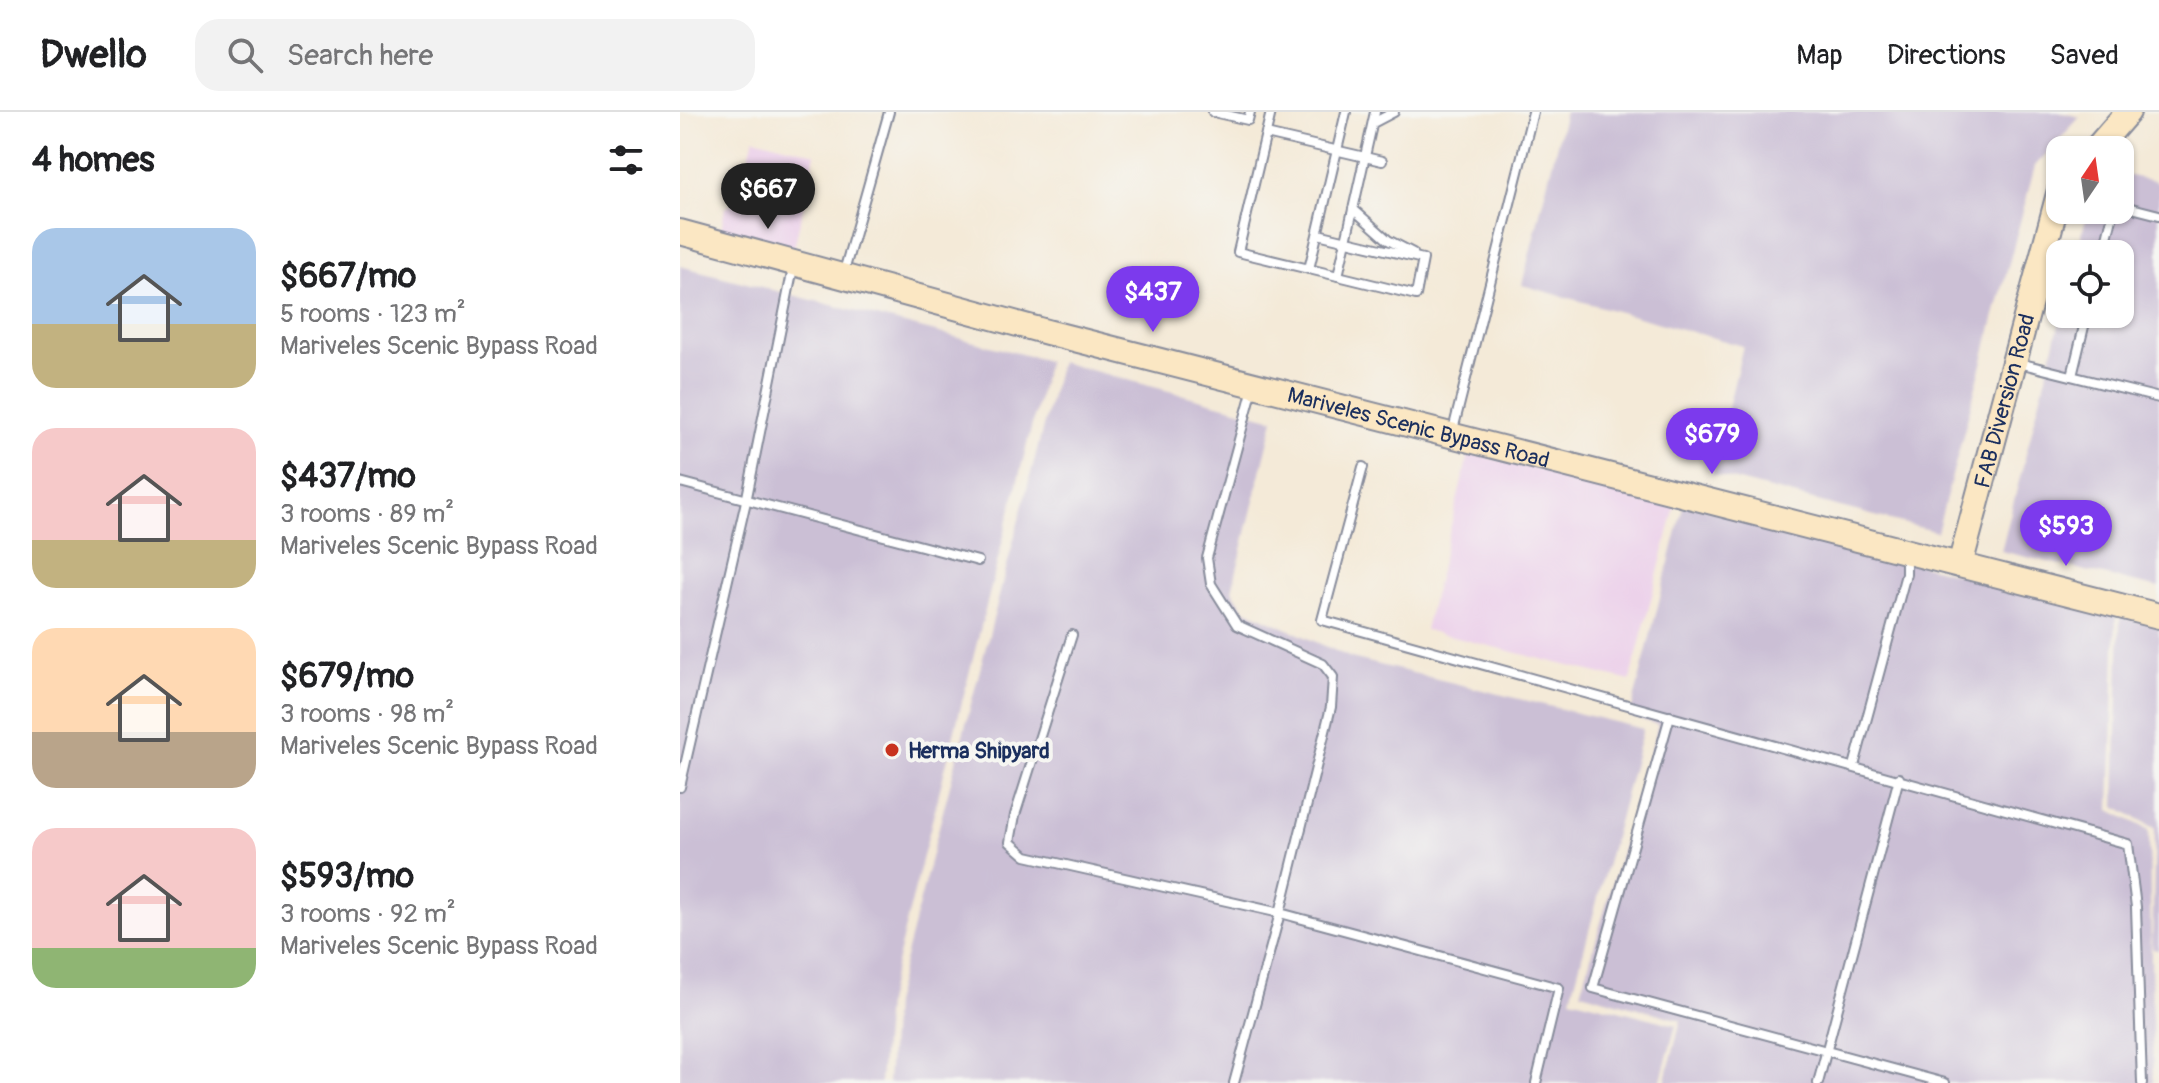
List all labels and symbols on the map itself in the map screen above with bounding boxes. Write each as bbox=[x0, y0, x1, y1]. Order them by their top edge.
north arrow bbox=[2046, 136, 2134, 224]
pin: $667 bbox=[721, 163, 815, 231]
pin: $437 bbox=[1106, 266, 1200, 334]
street label: FAB Diversion Road bbox=[1968, 311, 2041, 491]
street label: Mariveles Scenic Bypass Road bbox=[1285, 381, 1552, 475]
pin: $679 bbox=[1665, 408, 1759, 476]
pin: $593 bbox=[2019, 500, 2113, 568]
place label: Herma Shipyard bbox=[908, 737, 1050, 765]
marker: Herma Shipyard bbox=[883, 741, 901, 759]

